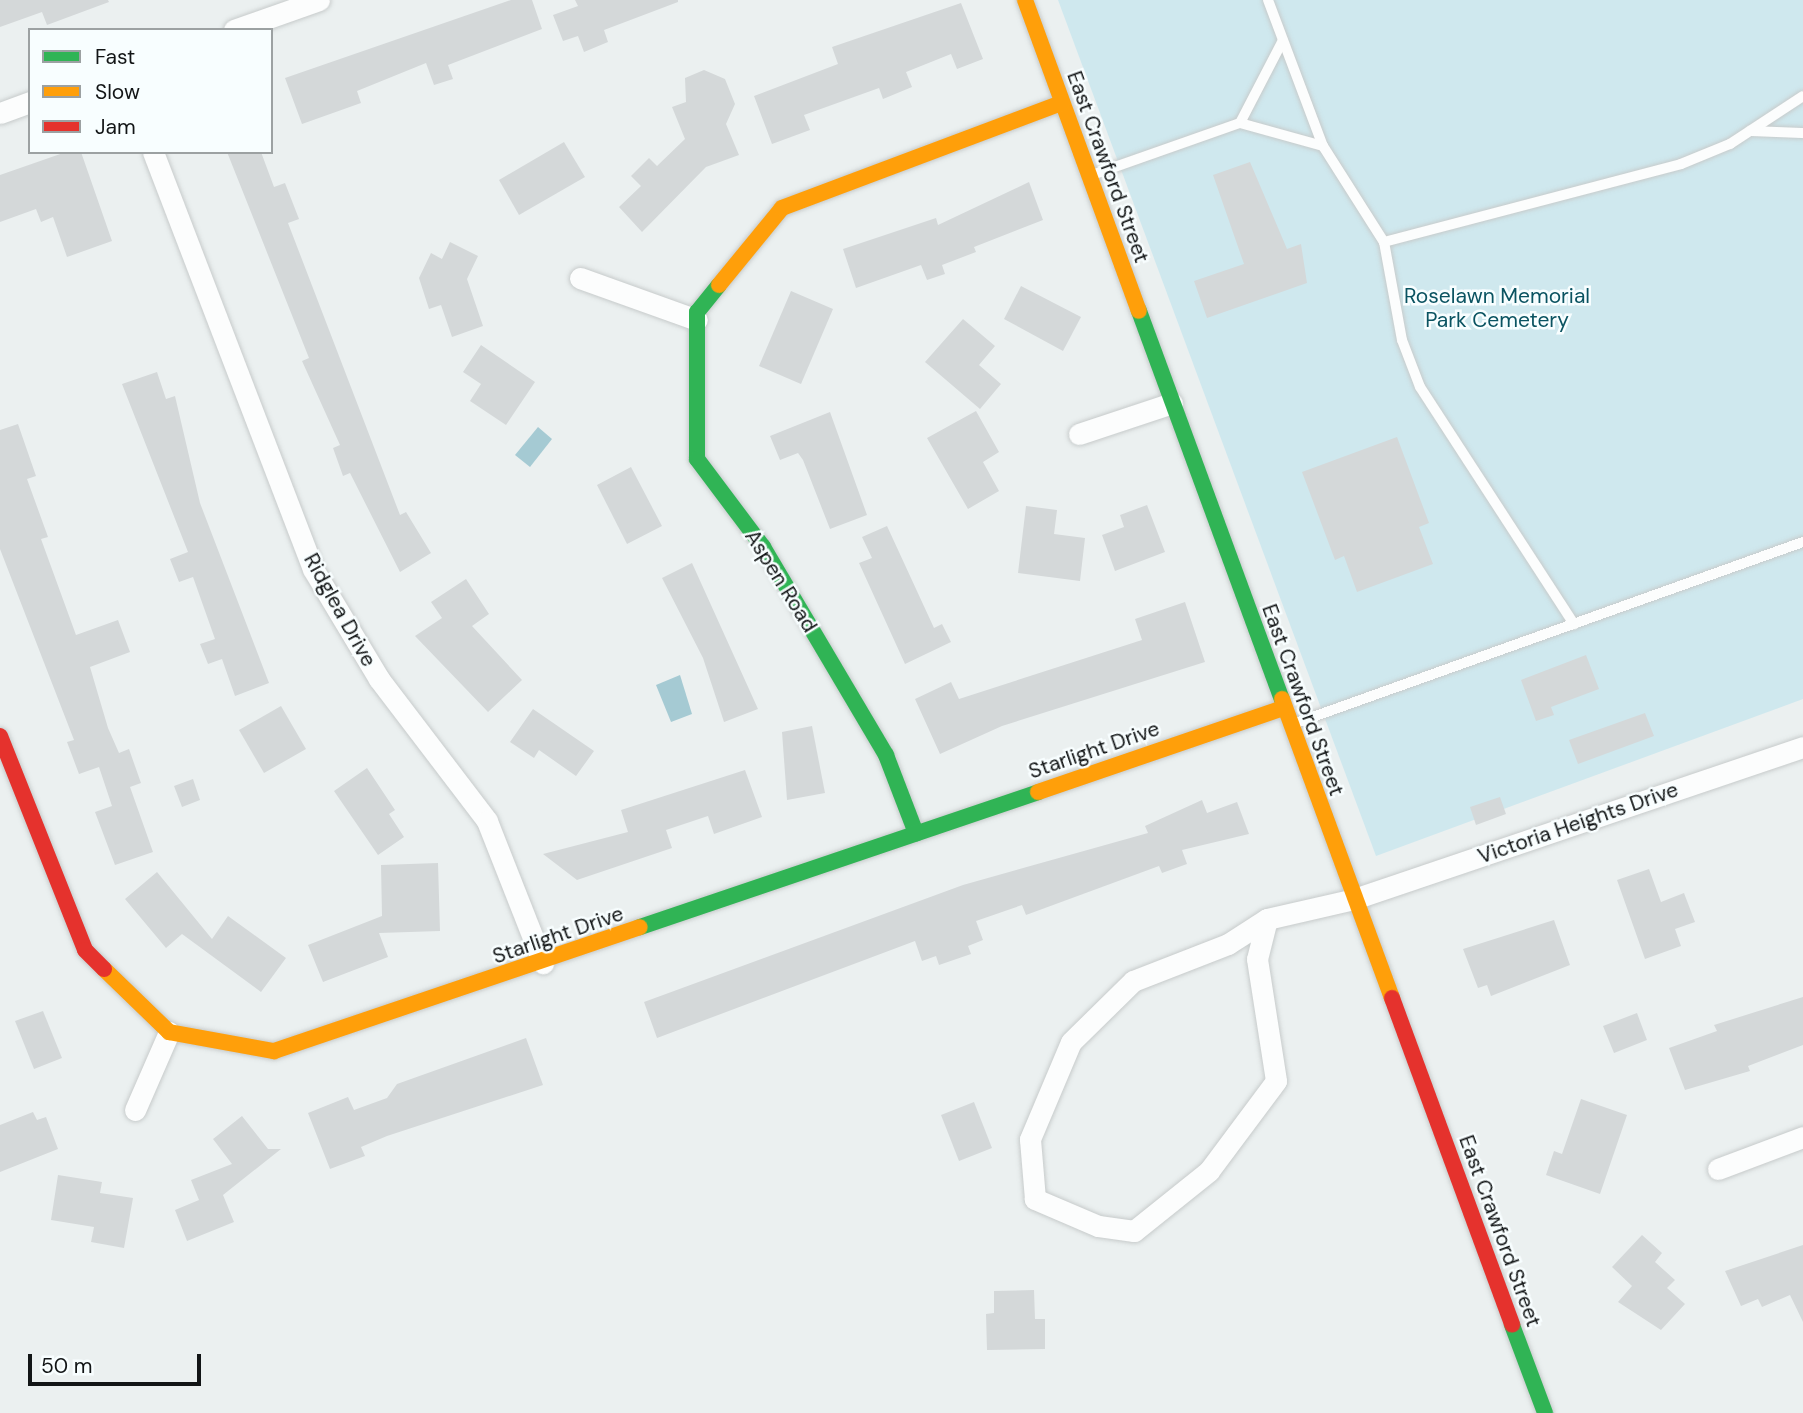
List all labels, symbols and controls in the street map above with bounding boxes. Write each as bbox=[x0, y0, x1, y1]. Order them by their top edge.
legend bbox=[28, 28, 273, 154]
text: Fast bbox=[95, 43, 135, 71]
street label: East Crawford Street bbox=[1062, 68, 1154, 266]
text: Slow bbox=[95, 78, 140, 106]
text: Jam bbox=[95, 113, 136, 141]
park label: Roselawn Memorial Park Cemetery bbox=[1404, 283, 1590, 333]
street label: Aspen Road bbox=[740, 525, 822, 637]
street label: Ridglea Drive bbox=[298, 549, 382, 671]
street label: East Crawford Street bbox=[1257, 601, 1349, 799]
street label: Starlight Drive bbox=[1025, 716, 1163, 784]
street label: Victoria Heights Drive bbox=[1475, 777, 1681, 869]
street label: Starlight Drive bbox=[489, 901, 627, 969]
street label: East Crawford Street bbox=[1454, 1132, 1546, 1330]
scale bar bbox=[32, 1340, 205, 1384]
text: 50 m bbox=[41, 1352, 92, 1380]

